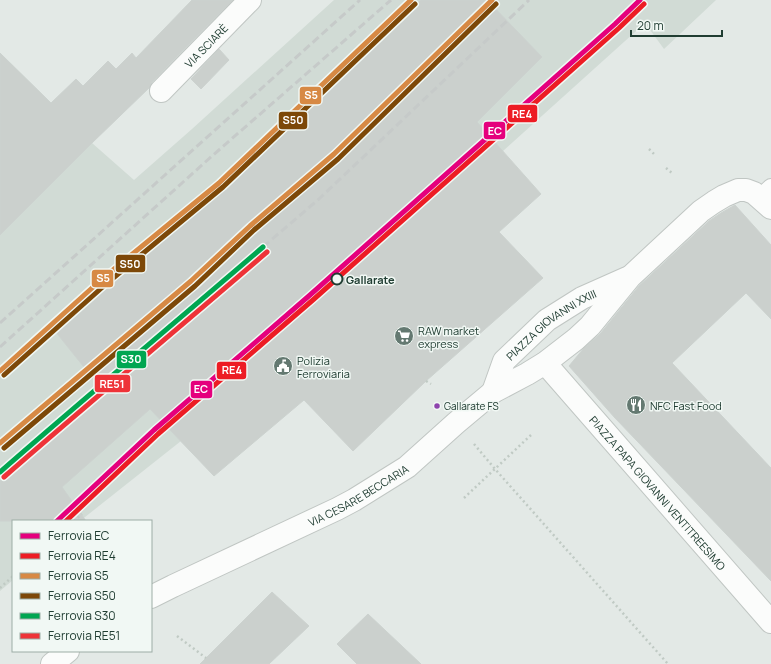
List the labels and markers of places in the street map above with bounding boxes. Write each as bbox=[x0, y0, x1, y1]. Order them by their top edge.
marker: Gallarate bbox=[330, 272, 344, 286]
place label: Gallarate bbox=[346, 272, 395, 287]
place label: RAW market express bbox=[418, 323, 479, 351]
supermarket icon: RAW market express bbox=[393, 325, 415, 347]
place label: Polizia Ferroviaria bbox=[297, 353, 350, 381]
public building icon: Polizia Ferroviaria bbox=[272, 355, 294, 377]
restaurant icon: NFC Fast Food bbox=[625, 394, 647, 416]
place label: NFC Fast Food bbox=[650, 398, 722, 413]
place label: Gallarate FS bbox=[444, 399, 499, 413]
marker: Gallarate FS bbox=[432, 401, 442, 411]

